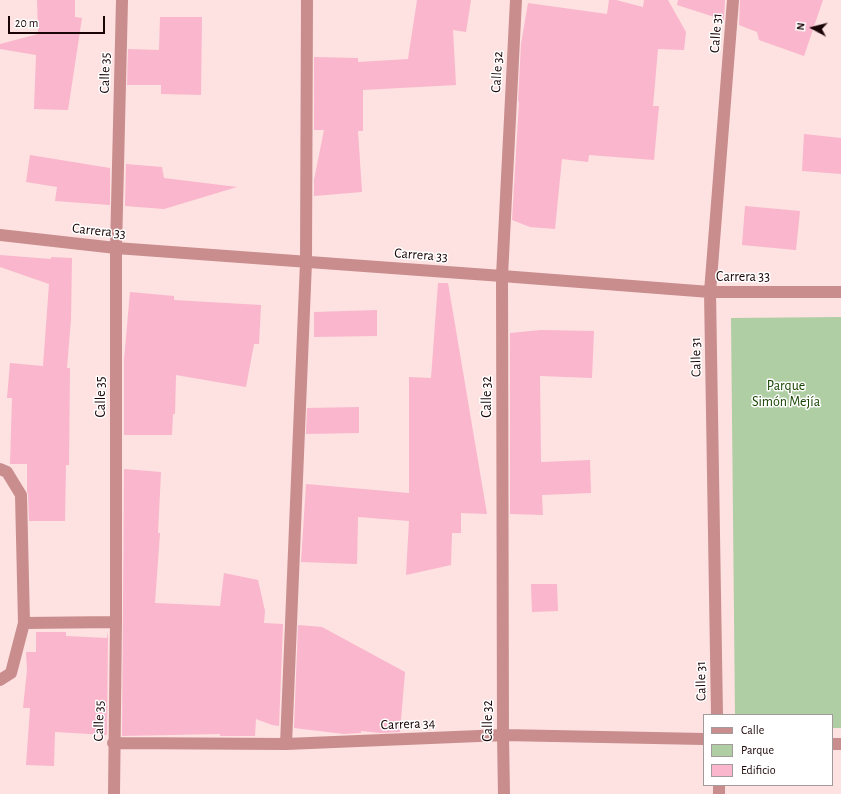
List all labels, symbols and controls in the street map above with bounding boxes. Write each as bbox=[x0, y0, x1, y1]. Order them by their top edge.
scale bar bbox=[10, 8, 107, 34]
north arrow bbox=[793, 8, 833, 48]
street label: Calle 31 bbox=[706, 12, 726, 54]
text: 20 m bbox=[15, 17, 38, 29]
text: N bbox=[795, 22, 807, 31]
street label: Calle 32 bbox=[488, 51, 506, 93]
street label: Calle 35 bbox=[96, 52, 114, 94]
street label: Carrera 33 bbox=[71, 220, 127, 242]
street label: Carrera 33 bbox=[394, 245, 448, 265]
street label: Carrera 33 bbox=[716, 269, 770, 285]
street label: Calle 31 bbox=[687, 337, 705, 377]
street label: Calle 35 bbox=[93, 376, 109, 418]
street label: Calle 32 bbox=[479, 376, 495, 418]
park label: Parque Simón Mejía bbox=[752, 378, 820, 410]
street label: Calle 31 bbox=[692, 661, 710, 701]
street label: Calle 35 bbox=[90, 700, 108, 742]
street label: Calle 32 bbox=[480, 700, 496, 742]
legend bbox=[703, 714, 833, 786]
street label: Carrera 34 bbox=[380, 715, 436, 733]
text: Calle bbox=[741, 724, 764, 736]
text: Parque bbox=[741, 744, 774, 756]
text: Edificio bbox=[741, 764, 776, 776]

